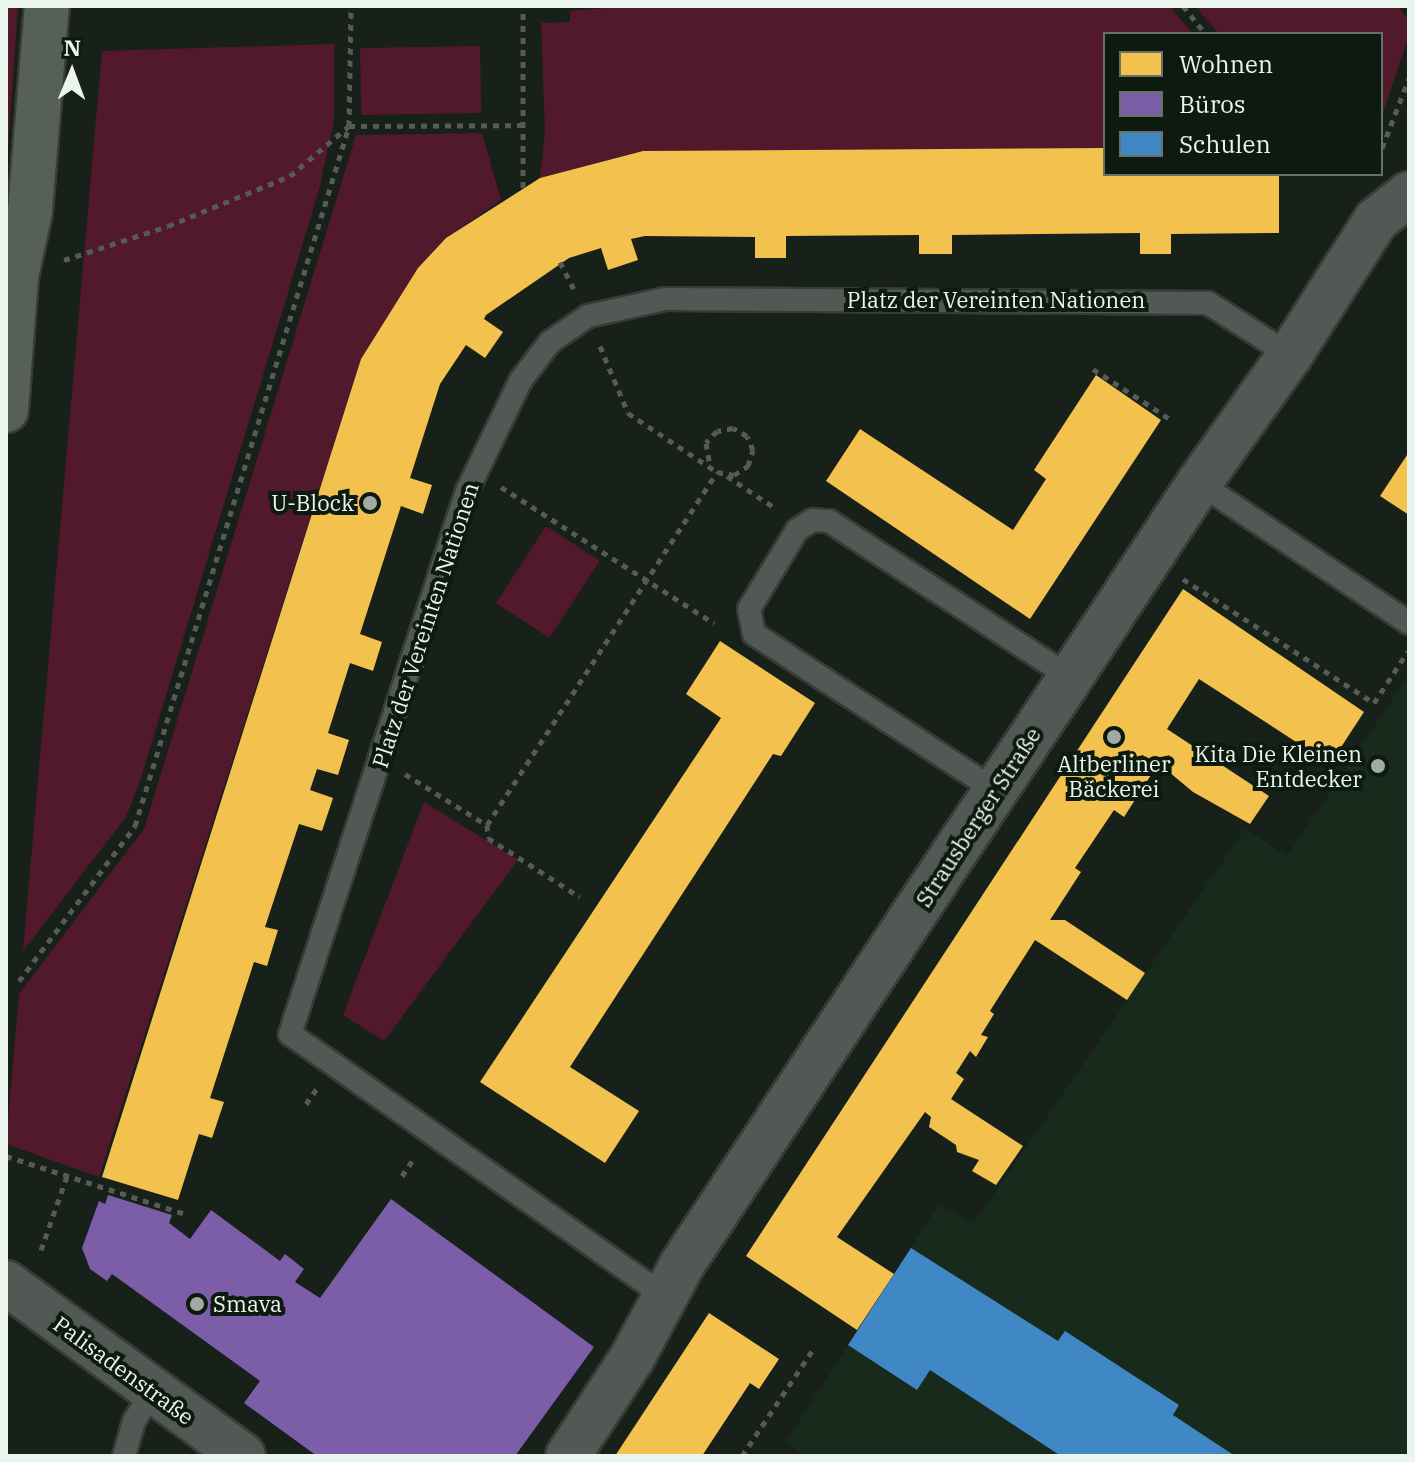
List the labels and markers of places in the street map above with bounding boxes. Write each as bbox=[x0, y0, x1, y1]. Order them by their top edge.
place label: U-Block bbox=[271, 490, 354, 516]
marker: U-Block bbox=[361, 494, 379, 512]
marker: Altberliner Bäckerei bbox=[1105, 728, 1123, 746]
place label: Kita Die Kleinen Entdecker bbox=[1194, 740, 1362, 792]
place label: Altberliner Bäckerei bbox=[1057, 750, 1171, 802]
marker: Kita Die Kleinen Entdecker bbox=[1369, 757, 1387, 775]
place label: Smava bbox=[213, 1291, 282, 1317]
marker: Smava bbox=[188, 1295, 206, 1313]

